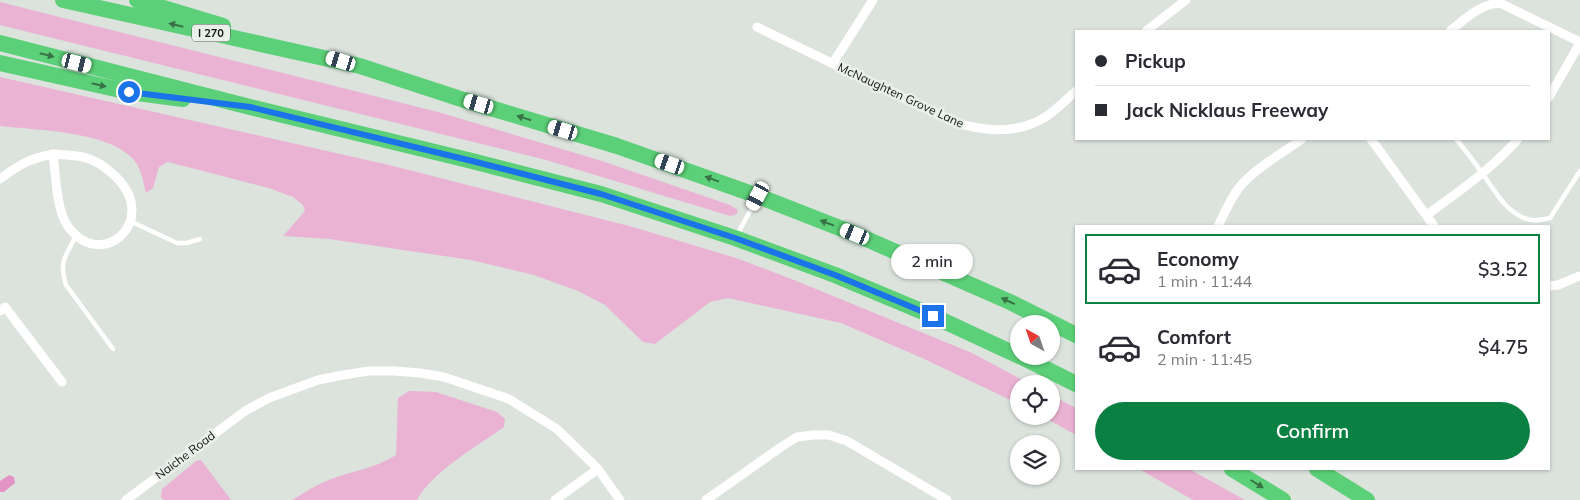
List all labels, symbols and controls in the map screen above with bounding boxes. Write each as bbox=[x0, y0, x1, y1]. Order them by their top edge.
one-way arrow bbox=[168, 21, 183, 29]
road number: I 270 bbox=[192, 24, 230, 42]
car bbox=[324, 49, 357, 73]
text: Pickup bbox=[1125, 49, 1186, 73]
one-way arrow bbox=[40, 51, 55, 59]
car bbox=[60, 52, 93, 74]
street label: McNaughten Grove Lane bbox=[836, 59, 966, 131]
one-way arrow bbox=[91, 81, 106, 89]
route start bbox=[118, 81, 140, 103]
car bbox=[462, 93, 495, 115]
text: Jack Nicklaus Freeway bbox=[1125, 98, 1328, 122]
one-way arrow bbox=[517, 113, 532, 121]
car bbox=[546, 118, 579, 142]
car bbox=[653, 152, 686, 176]
one-way arrow bbox=[704, 175, 719, 183]
car bbox=[744, 179, 771, 213]
one-way arrow bbox=[819, 219, 834, 227]
car bbox=[838, 221, 871, 247]
callout: 2 min bbox=[892, 244, 974, 278]
icon: car bbox=[1097, 247, 1142, 292]
text: Economy bbox=[1157, 247, 1239, 271]
text: 2 min bbox=[911, 251, 953, 271]
text: $3.52 bbox=[1478, 257, 1528, 281]
text: 1 min · 11:44 bbox=[1157, 271, 1252, 291]
one-way arrow bbox=[1001, 297, 1015, 305]
route end bbox=[922, 305, 944, 327]
north arrow bbox=[1010, 315, 1060, 365]
map controls bbox=[1010, 315, 1060, 485]
icon: car bbox=[1097, 325, 1142, 370]
text: Comfort bbox=[1157, 325, 1231, 349]
text: $4.75 bbox=[1478, 335, 1528, 359]
text: 2 min · 11:45 bbox=[1157, 349, 1252, 369]
button: locate bbox=[1010, 375, 1060, 425]
button: Confirm bbox=[1095, 402, 1530, 460]
street label: Naiche Road bbox=[152, 428, 218, 482]
button: layers bbox=[1010, 435, 1060, 485]
one-way arrow bbox=[1251, 480, 1264, 489]

